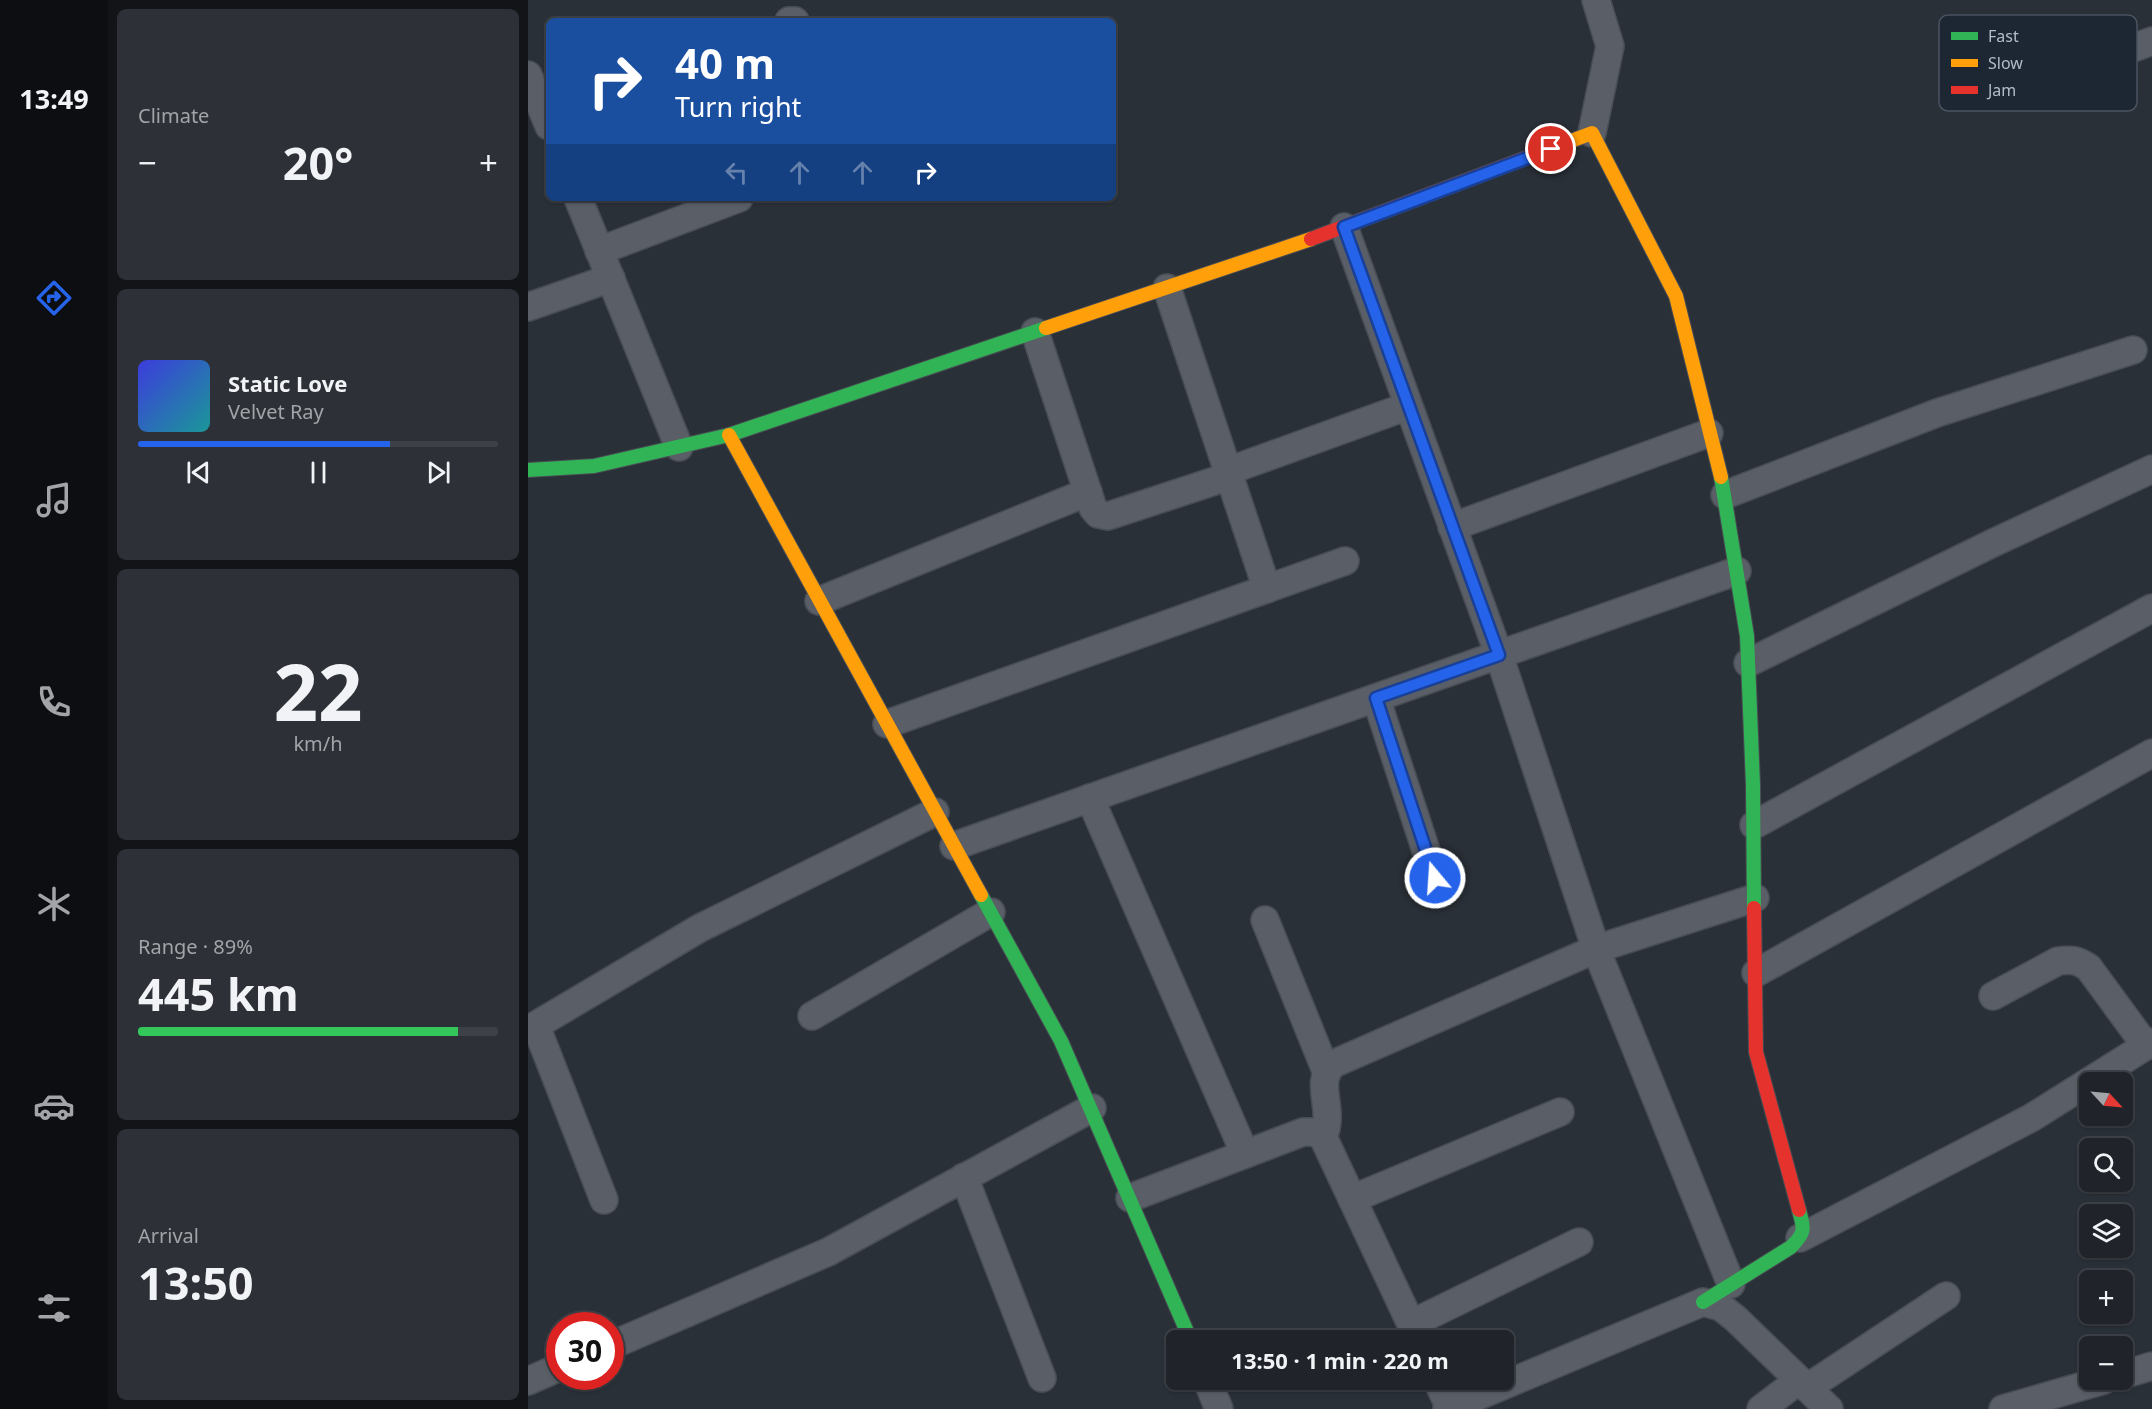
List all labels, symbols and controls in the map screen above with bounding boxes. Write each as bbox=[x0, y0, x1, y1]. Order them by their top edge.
legend bbox=[1939, 15, 2137, 111]
text: Fast bbox=[1988, 25, 2019, 47]
text: 40 m bbox=[675, 34, 775, 91]
icon: right bbox=[576, 42, 654, 120]
text: Slow bbox=[1988, 52, 2023, 74]
text: Jam bbox=[1986, 79, 2016, 101]
text: 13:49 bbox=[19, 80, 89, 117]
text: Turn right bbox=[675, 88, 801, 125]
text: Climate bbox=[138, 102, 209, 129]
pin bbox=[1525, 123, 1576, 174]
text: 20° bbox=[283, 132, 353, 193]
icon: arrive bbox=[1534, 132, 1567, 165]
text: − bbox=[138, 140, 157, 185]
text: + bbox=[479, 140, 498, 185]
icon: left bbox=[720, 156, 753, 189]
icon: ahead bbox=[783, 156, 816, 189]
icon: ahead bbox=[846, 156, 879, 189]
icon: right bbox=[909, 156, 942, 189]
icon: directions bbox=[33, 277, 75, 319]
text: Static Love bbox=[228, 368, 347, 398]
text: Velvet Ray bbox=[228, 398, 324, 425]
icon: previous bbox=[182, 456, 215, 489]
icon: pause bbox=[302, 456, 335, 489]
icon: next bbox=[422, 456, 455, 489]
icon: music bbox=[33, 479, 75, 521]
text: 22 bbox=[273, 638, 363, 744]
icon: phone bbox=[33, 681, 75, 723]
text: km/h bbox=[293, 730, 343, 757]
position arrow bbox=[1403, 846, 1467, 910]
icon: climate bbox=[33, 883, 75, 925]
text: Range · 89% bbox=[138, 933, 253, 960]
text: 445 km bbox=[138, 963, 299, 1024]
north arrow bbox=[2079, 1072, 2133, 1126]
map controls bbox=[2079, 1072, 2133, 1390]
icon: car bbox=[33, 1085, 75, 1127]
button: search bbox=[2079, 1138, 2133, 1192]
button: layers bbox=[2079, 1204, 2133, 1258]
text: Arrival bbox=[138, 1222, 199, 1249]
text: 13:50 bbox=[138, 1252, 254, 1313]
button: + bbox=[2079, 1270, 2133, 1324]
icon: filters bbox=[33, 1287, 75, 1329]
speed limit sign: 30 bbox=[546, 1312, 624, 1390]
button: − bbox=[2079, 1336, 2133, 1390]
text: 13:50 · 1 min · 220 m bbox=[1231, 1345, 1449, 1375]

